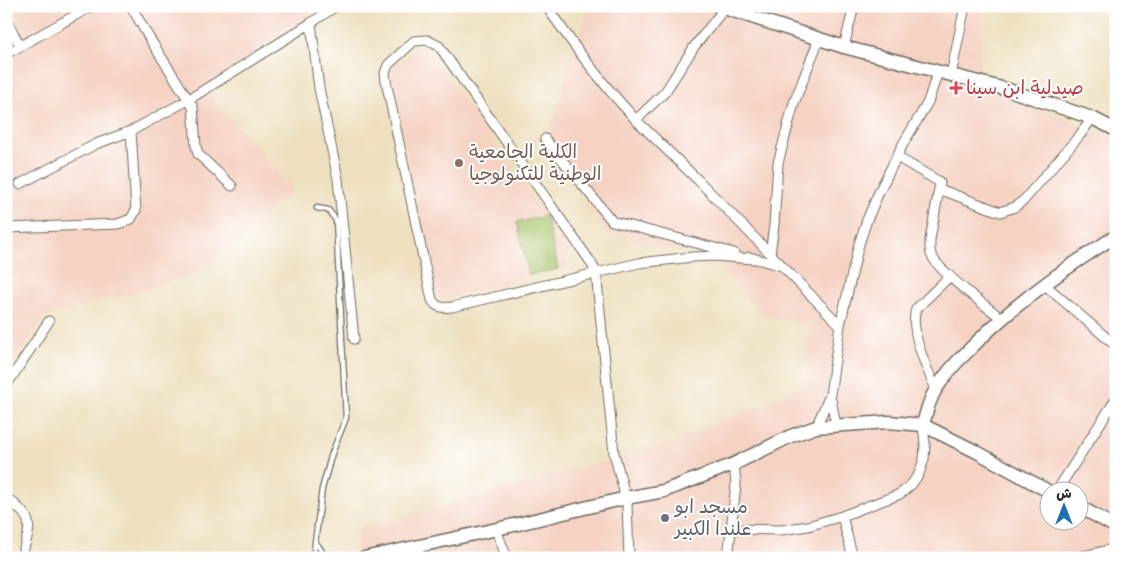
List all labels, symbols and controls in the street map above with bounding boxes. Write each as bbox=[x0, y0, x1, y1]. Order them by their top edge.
place label: صيدلية ابن سينا bbox=[966, 76, 1084, 101]
marker: صيدلية ابن سينا bbox=[950, 82, 962, 94]
place label: الكلية الجامعية الوطنية للتكنولوجيا bbox=[469, 140, 601, 187]
marker: الكلية الجامعية الوطنية للتكنولوجيا bbox=[453, 157, 465, 169]
north arrow bbox=[1040, 482, 1090, 532]
text: ش bbox=[1056, 485, 1072, 503]
place label: مسجد ابو علندا الكبير bbox=[673, 495, 752, 542]
marker: مسجد ابو علندا الكبير bbox=[659, 512, 671, 524]

